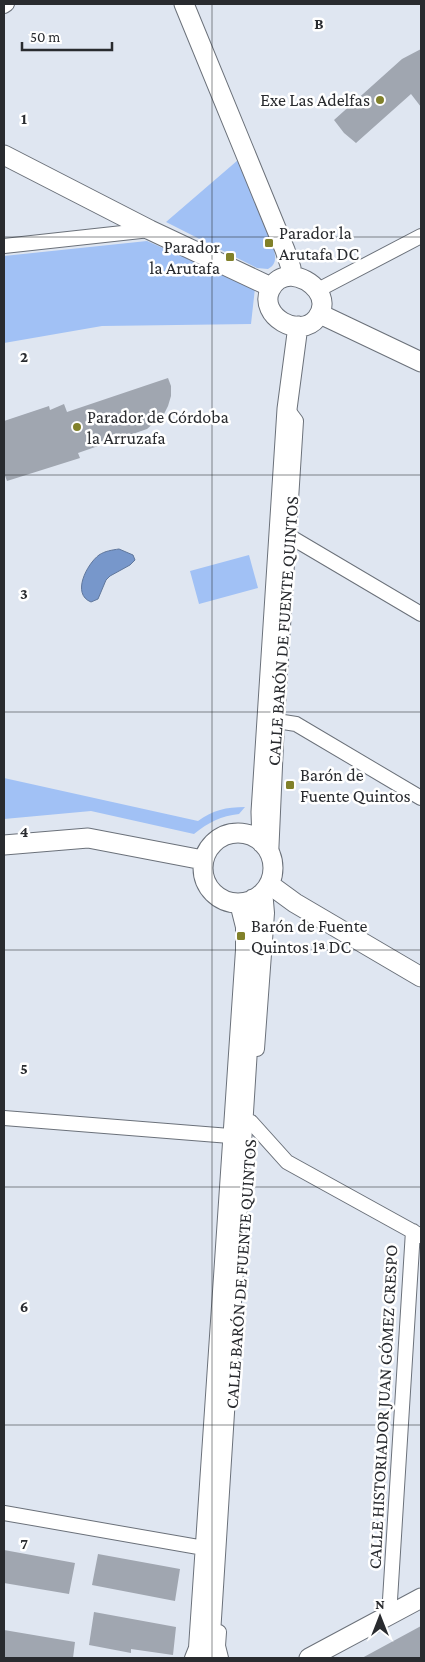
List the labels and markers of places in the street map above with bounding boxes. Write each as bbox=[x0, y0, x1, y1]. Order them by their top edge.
place label: Exe Las Adelfas bbox=[260, 90, 370, 110]
marker: Exe Las Adelfas bbox=[374, 94, 386, 106]
place label: Parador la Arutafa DC bbox=[279, 223, 359, 264]
place label: Parador la Arutafa bbox=[150, 237, 221, 278]
marker: Parador la Arutafa DC bbox=[263, 237, 275, 249]
marker: Parador la Arutafa bbox=[224, 251, 236, 263]
place label: Parador de Córdoba la Arruzafa bbox=[87, 407, 229, 448]
marker: Parador de Córdoba la Arruzafa bbox=[71, 421, 83, 433]
place label: Barón de Fuente Quintos bbox=[300, 765, 411, 806]
marker: Barón de Fuente Quintos bbox=[284, 779, 296, 791]
place label: Barón de Fuente Quintos 1ª DC bbox=[251, 916, 367, 957]
marker: Barón de Fuente Quintos 1ª DC bbox=[235, 930, 247, 942]

